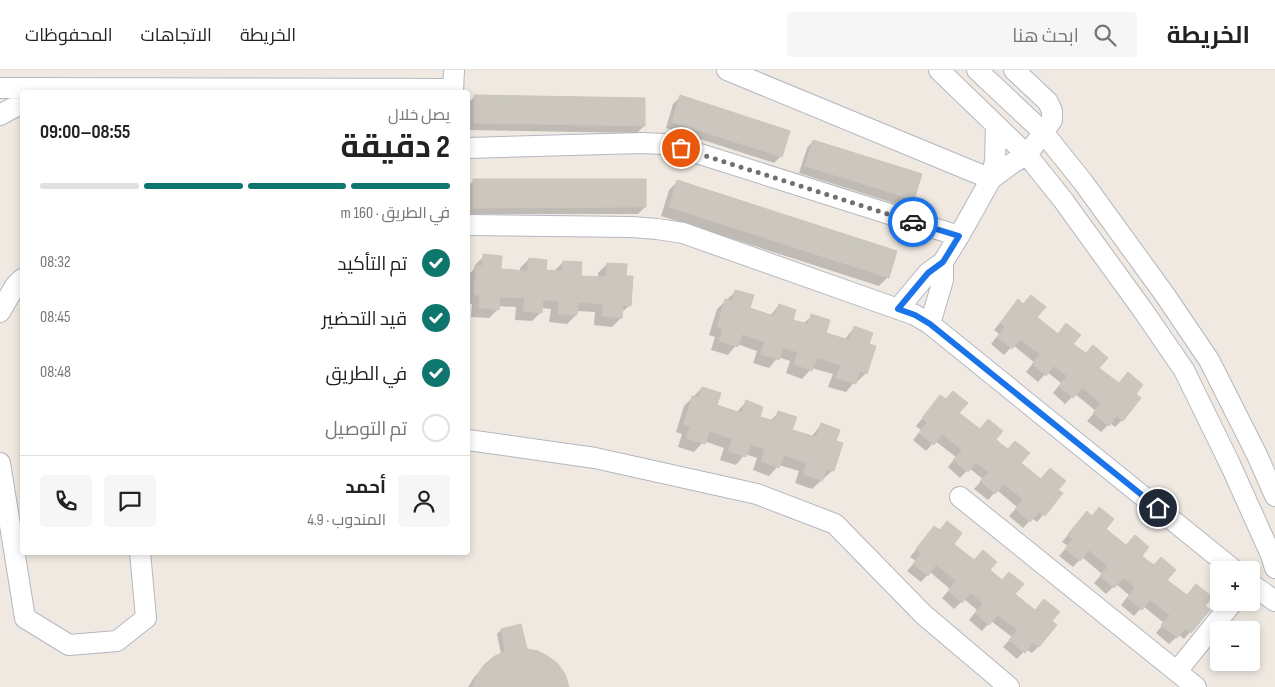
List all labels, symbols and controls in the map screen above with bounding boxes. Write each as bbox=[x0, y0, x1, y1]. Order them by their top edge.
search box bbox=[787, 12, 1137, 57]
icon: search bbox=[1091, 21, 1119, 49]
text: الخريطة bbox=[1167, 21, 1250, 50]
text: المحفوظات bbox=[25, 25, 113, 46]
text: الاتجاهات bbox=[141, 25, 212, 46]
text: الخريطة bbox=[240, 25, 296, 46]
text: ابحث هنا bbox=[1012, 25, 1079, 48]
text: يصل خلال bbox=[388, 106, 450, 125]
text: 08:55–09:00 bbox=[40, 121, 130, 144]
pin bbox=[660, 127, 702, 169]
text: 2 دقيقة bbox=[341, 128, 450, 167]
icon: bag bbox=[667, 134, 695, 162]
courier bbox=[888, 197, 938, 247]
text: في الطريق · 160 m bbox=[341, 204, 450, 223]
icon: car bbox=[899, 208, 927, 236]
icon: check bbox=[422, 249, 450, 277]
text: 08:32 bbox=[40, 253, 70, 272]
text: تم التأكيد bbox=[337, 253, 407, 276]
icon: check bbox=[422, 304, 450, 332]
text: 08:45 bbox=[40, 308, 70, 327]
text: قيد التحضير bbox=[322, 308, 407, 331]
icon: check bbox=[422, 359, 450, 387]
text: 08:48 bbox=[40, 363, 71, 382]
text: في الطريق bbox=[326, 363, 407, 386]
text: تم التوصيل bbox=[325, 418, 407, 441]
button: phone bbox=[40, 475, 92, 527]
button: chat bbox=[104, 475, 156, 527]
button: person bbox=[398, 475, 450, 527]
text: أحمد bbox=[345, 476, 386, 499]
pin bbox=[1137, 487, 1179, 529]
icon: home bbox=[1144, 494, 1172, 522]
text: المندوب · 4.9 bbox=[307, 511, 386, 530]
map controls bbox=[1210, 561, 1260, 671]
button: + bbox=[1210, 561, 1260, 611]
button: − bbox=[1210, 621, 1260, 671]

